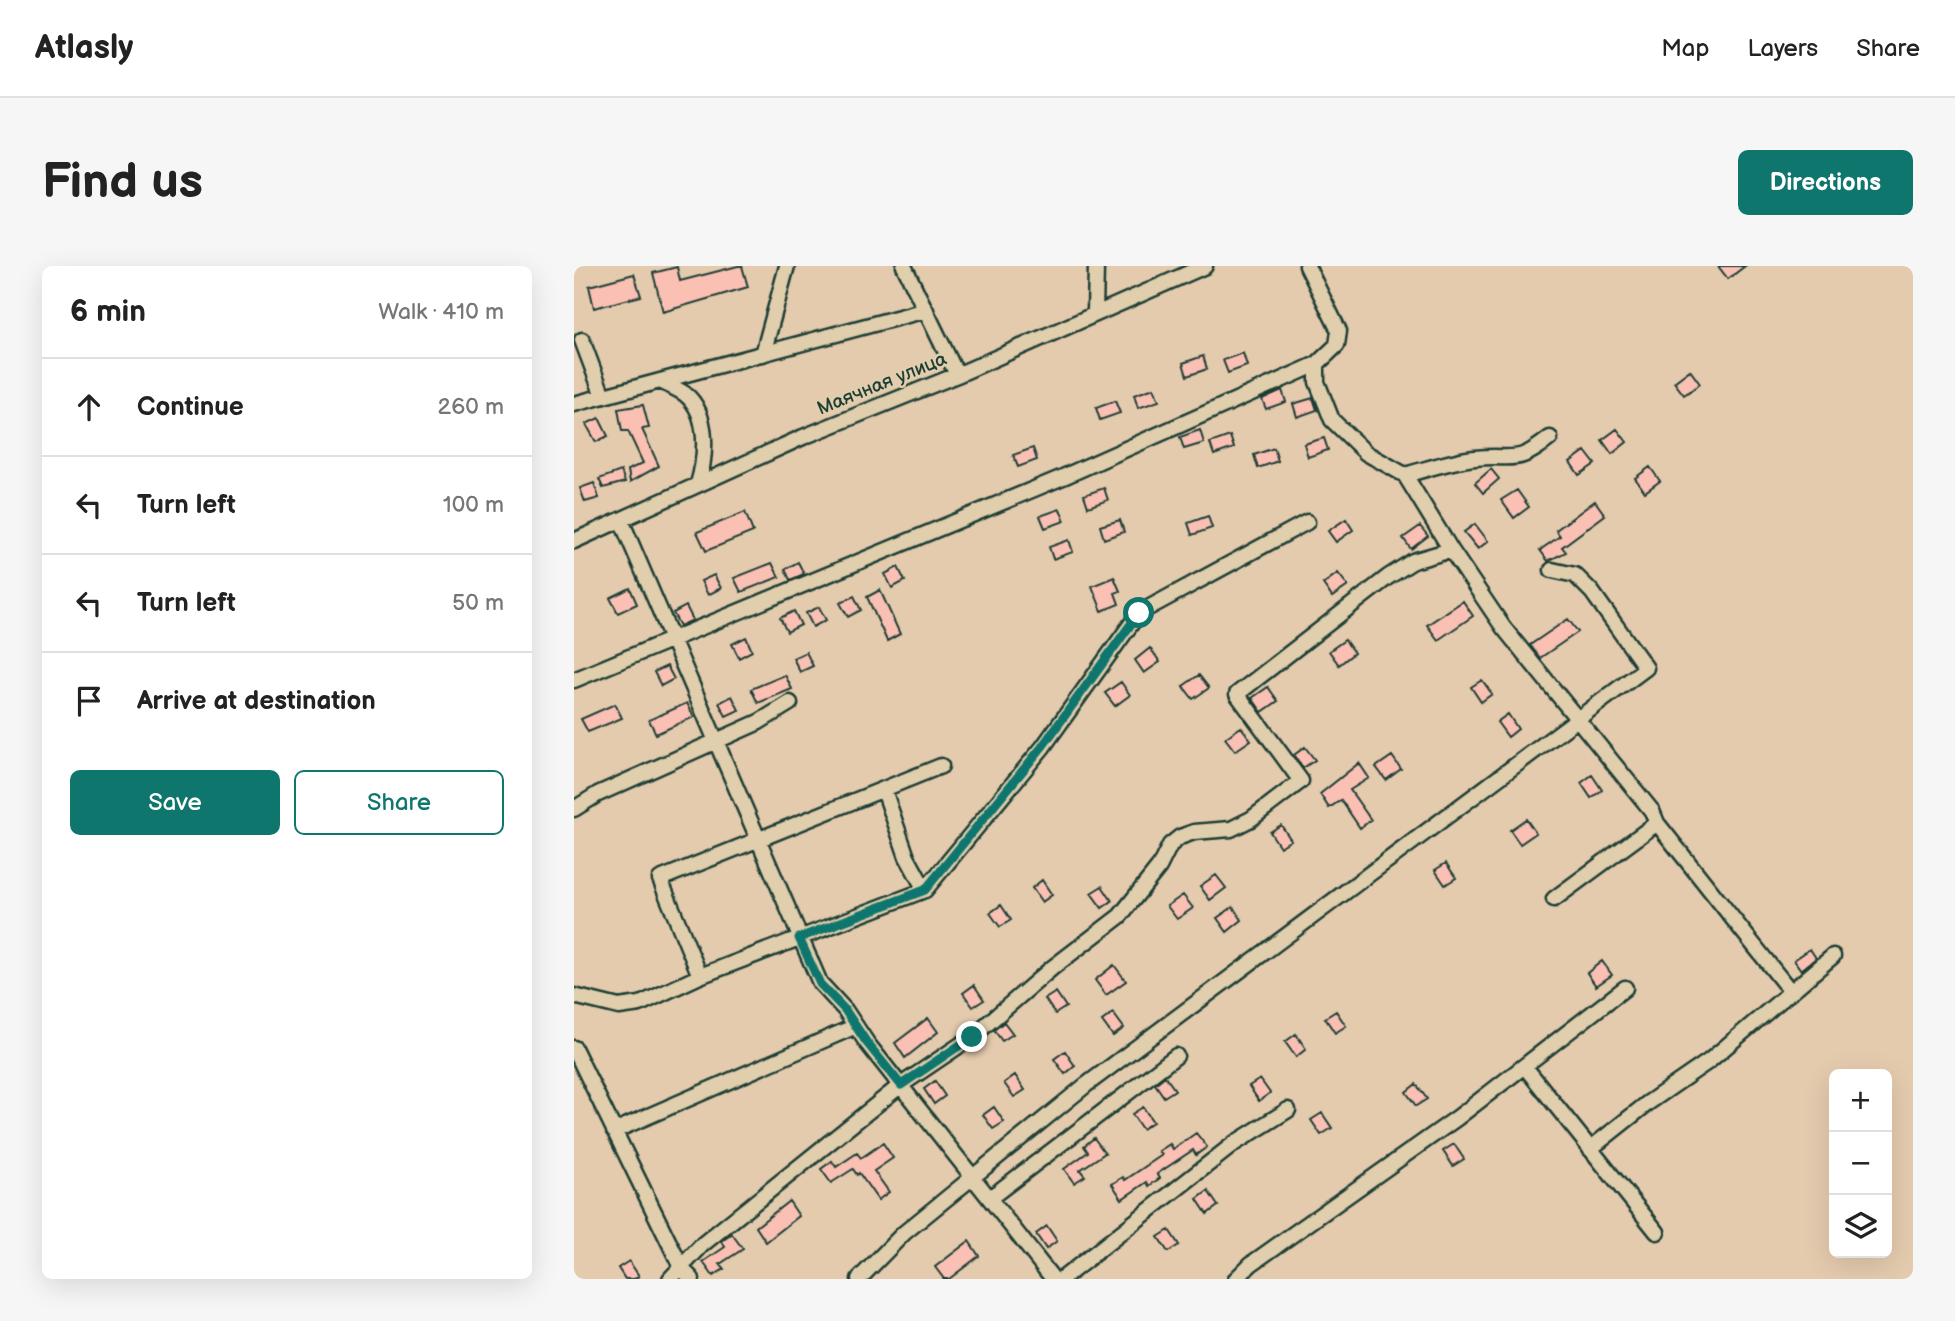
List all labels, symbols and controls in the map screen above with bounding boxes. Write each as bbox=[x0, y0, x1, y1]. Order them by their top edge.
text: Atlasly bbox=[35, 28, 133, 68]
text: Map bbox=[1661, 34, 1709, 63]
text: Layers bbox=[1747, 34, 1818, 63]
text: Share bbox=[1856, 34, 1920, 63]
button: Directions bbox=[1738, 150, 1913, 215]
text: Find us bbox=[42, 153, 203, 212]
text: 6 min bbox=[70, 294, 146, 330]
text: Walk · 410 m bbox=[378, 298, 504, 326]
street label: Маячная улица bbox=[814, 348, 950, 420]
icon: ahead bbox=[70, 388, 108, 426]
text: Continue bbox=[137, 392, 244, 423]
text: 260 m bbox=[438, 393, 504, 421]
icon: left bbox=[70, 486, 108, 524]
text: Turn left bbox=[137, 490, 236, 521]
text: 100 m bbox=[443, 491, 504, 519]
icon: left bbox=[70, 584, 108, 622]
text: Turn left bbox=[137, 588, 236, 619]
text: 50 m bbox=[452, 589, 504, 617]
route start bbox=[1123, 597, 1154, 628]
icon: arrive bbox=[70, 682, 108, 720]
text: Arrive at destination bbox=[137, 686, 376, 717]
button: Save bbox=[70, 770, 280, 835]
button: Share bbox=[294, 770, 504, 835]
route end bbox=[956, 1021, 987, 1052]
map controls bbox=[1829, 1069, 1892, 1258]
button: + bbox=[1829, 1069, 1892, 1132]
button: − bbox=[1829, 1132, 1892, 1195]
button: layers bbox=[1829, 1195, 1892, 1258]

